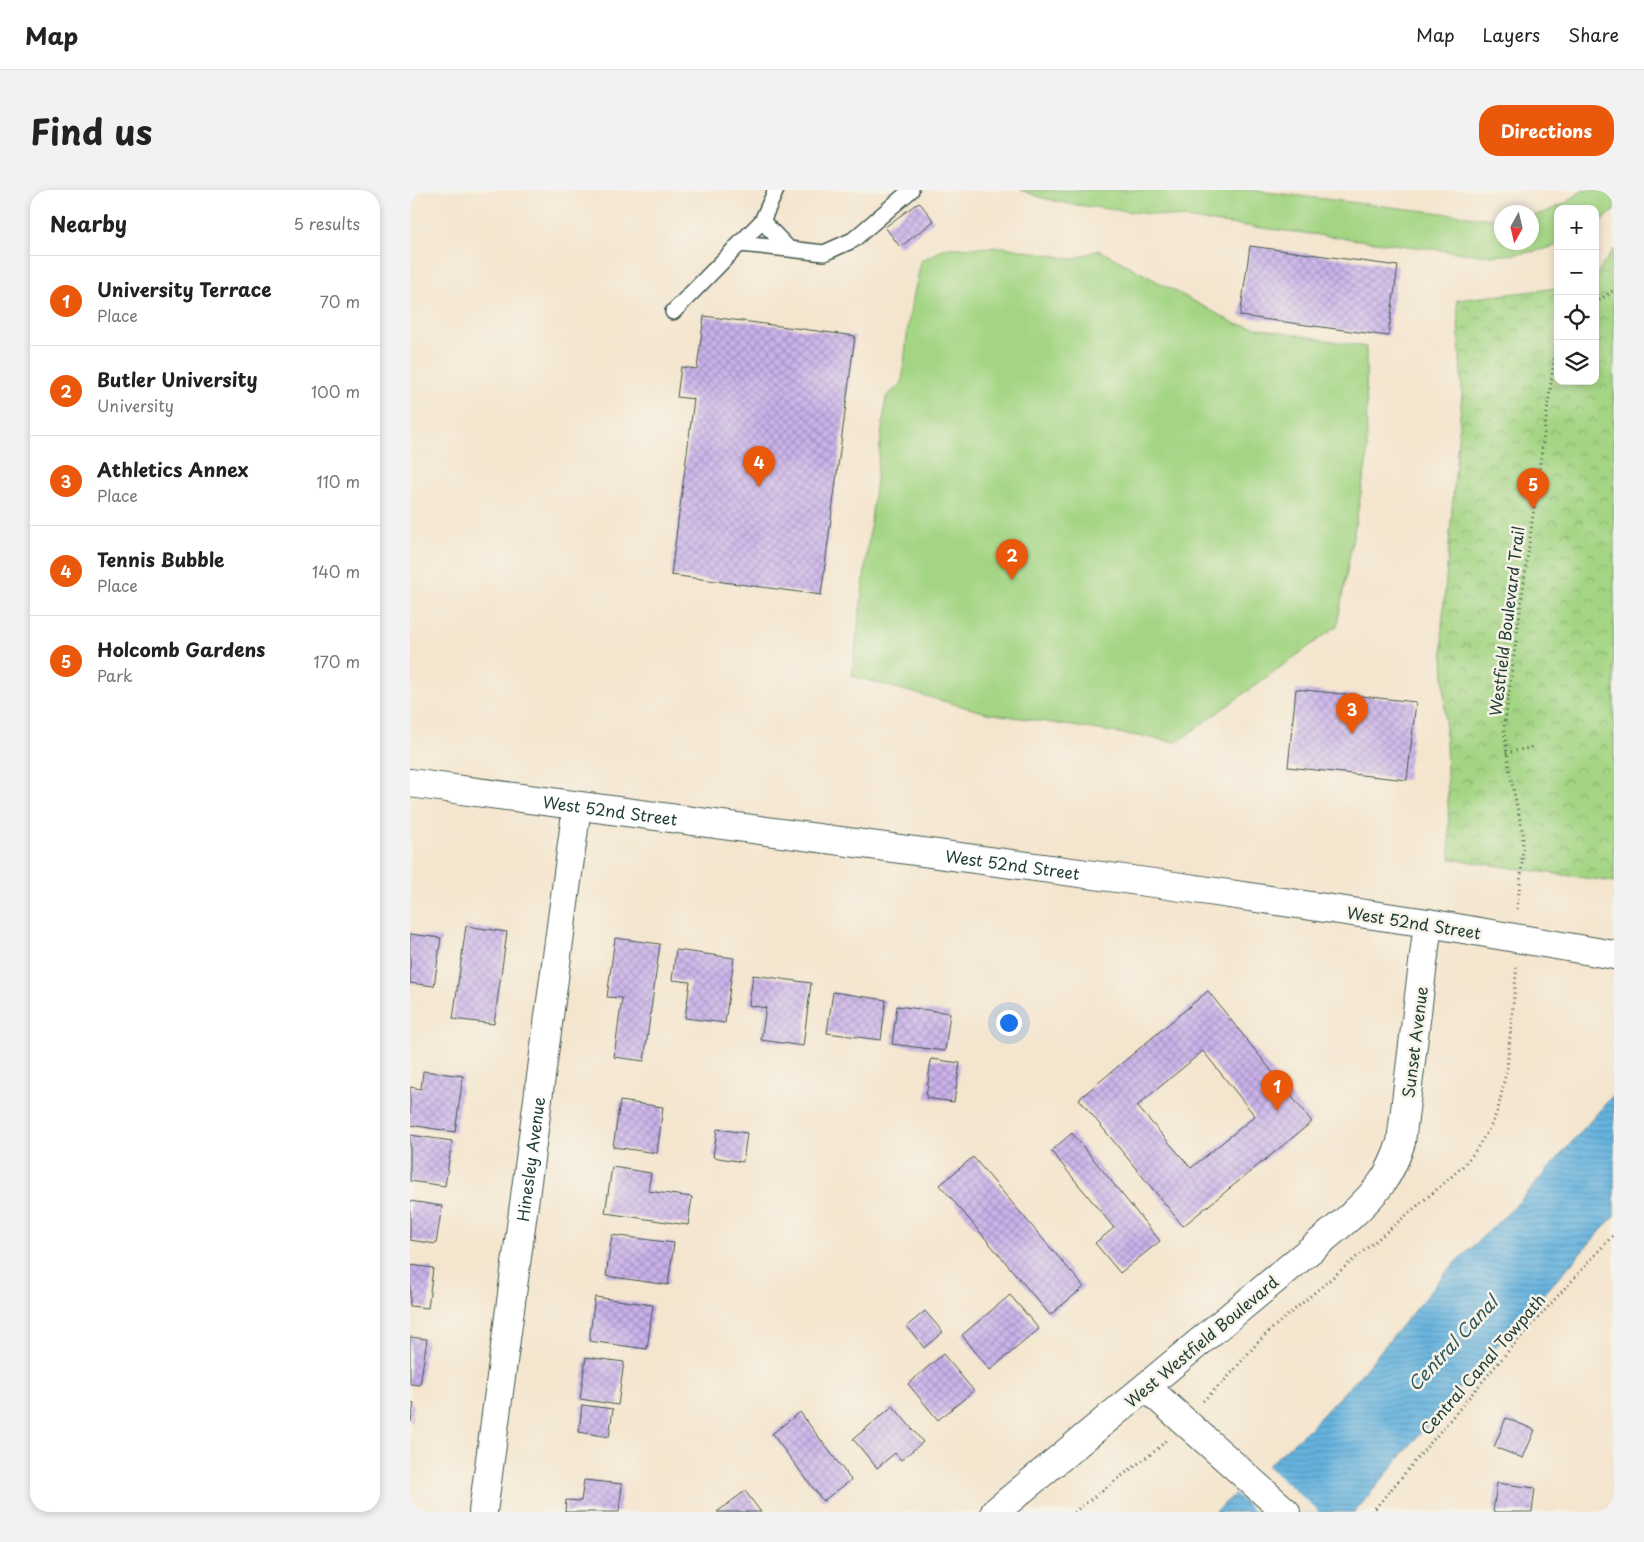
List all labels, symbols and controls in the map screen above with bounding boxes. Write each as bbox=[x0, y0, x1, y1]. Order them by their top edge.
text: Map bbox=[25, 17, 78, 53]
text: Map bbox=[1416, 21, 1455, 48]
text: Layers bbox=[1483, 21, 1540, 48]
text: Share bbox=[1568, 21, 1619, 48]
text: Find us bbox=[30, 104, 152, 157]
button: Directions bbox=[1479, 105, 1614, 156]
north arrow bbox=[1494, 205, 1539, 250]
map controls bbox=[1554, 205, 1599, 385]
button: + bbox=[1554, 205, 1599, 250]
text: Nearby bbox=[50, 207, 127, 239]
text: 5 results bbox=[293, 211, 360, 235]
button: − bbox=[1554, 250, 1599, 295]
text: University Terrace bbox=[97, 275, 272, 303]
text: 1 bbox=[62, 289, 70, 313]
text: 70 m bbox=[320, 289, 360, 313]
button: locate bbox=[1554, 295, 1599, 340]
text: Place bbox=[97, 303, 138, 327]
button: layers bbox=[1554, 340, 1599, 385]
text: Butler University bbox=[97, 365, 258, 393]
text: 2 bbox=[60, 379, 72, 403]
text: 100 m bbox=[311, 379, 360, 403]
text: University bbox=[97, 393, 174, 417]
pin: 4 bbox=[743, 446, 775, 487]
text: Athletics Annex bbox=[97, 455, 249, 483]
pin: 5 bbox=[1517, 468, 1549, 509]
text: 3 bbox=[61, 469, 71, 493]
text: 110 m bbox=[317, 469, 360, 493]
text: Place bbox=[97, 483, 138, 507]
street label: Westfield Boulevard Trail bbox=[1482, 525, 1530, 717]
pin: 2 bbox=[996, 539, 1028, 580]
text: Tennis Bubble bbox=[97, 545, 224, 573]
text: 4 bbox=[61, 559, 71, 583]
text: 140 m bbox=[312, 559, 360, 583]
text: Place bbox=[97, 573, 138, 597]
text: Holcomb Gardens bbox=[97, 635, 265, 663]
text: 5 bbox=[61, 649, 71, 673]
text: 170 m bbox=[314, 649, 360, 673]
text: Park bbox=[97, 663, 133, 687]
pin: 3 bbox=[1336, 693, 1368, 734]
street label: West 52nd Street bbox=[541, 789, 679, 831]
street label: West 52nd Street bbox=[944, 843, 1082, 885]
street label: West 52nd Street bbox=[1345, 900, 1483, 945]
street label: Sunset Avenue bbox=[1395, 985, 1433, 1099]
your location bbox=[996, 1010, 1022, 1036]
pin: 1 bbox=[1261, 1070, 1293, 1111]
street label: Hinesley Avenue bbox=[510, 1095, 550, 1223]
street label: West Westfield Boulevard bbox=[1119, 1269, 1283, 1412]
water label: Central Canal bbox=[1401, 1287, 1505, 1397]
street label: Central Canal Towpath bbox=[1414, 1288, 1550, 1440]

